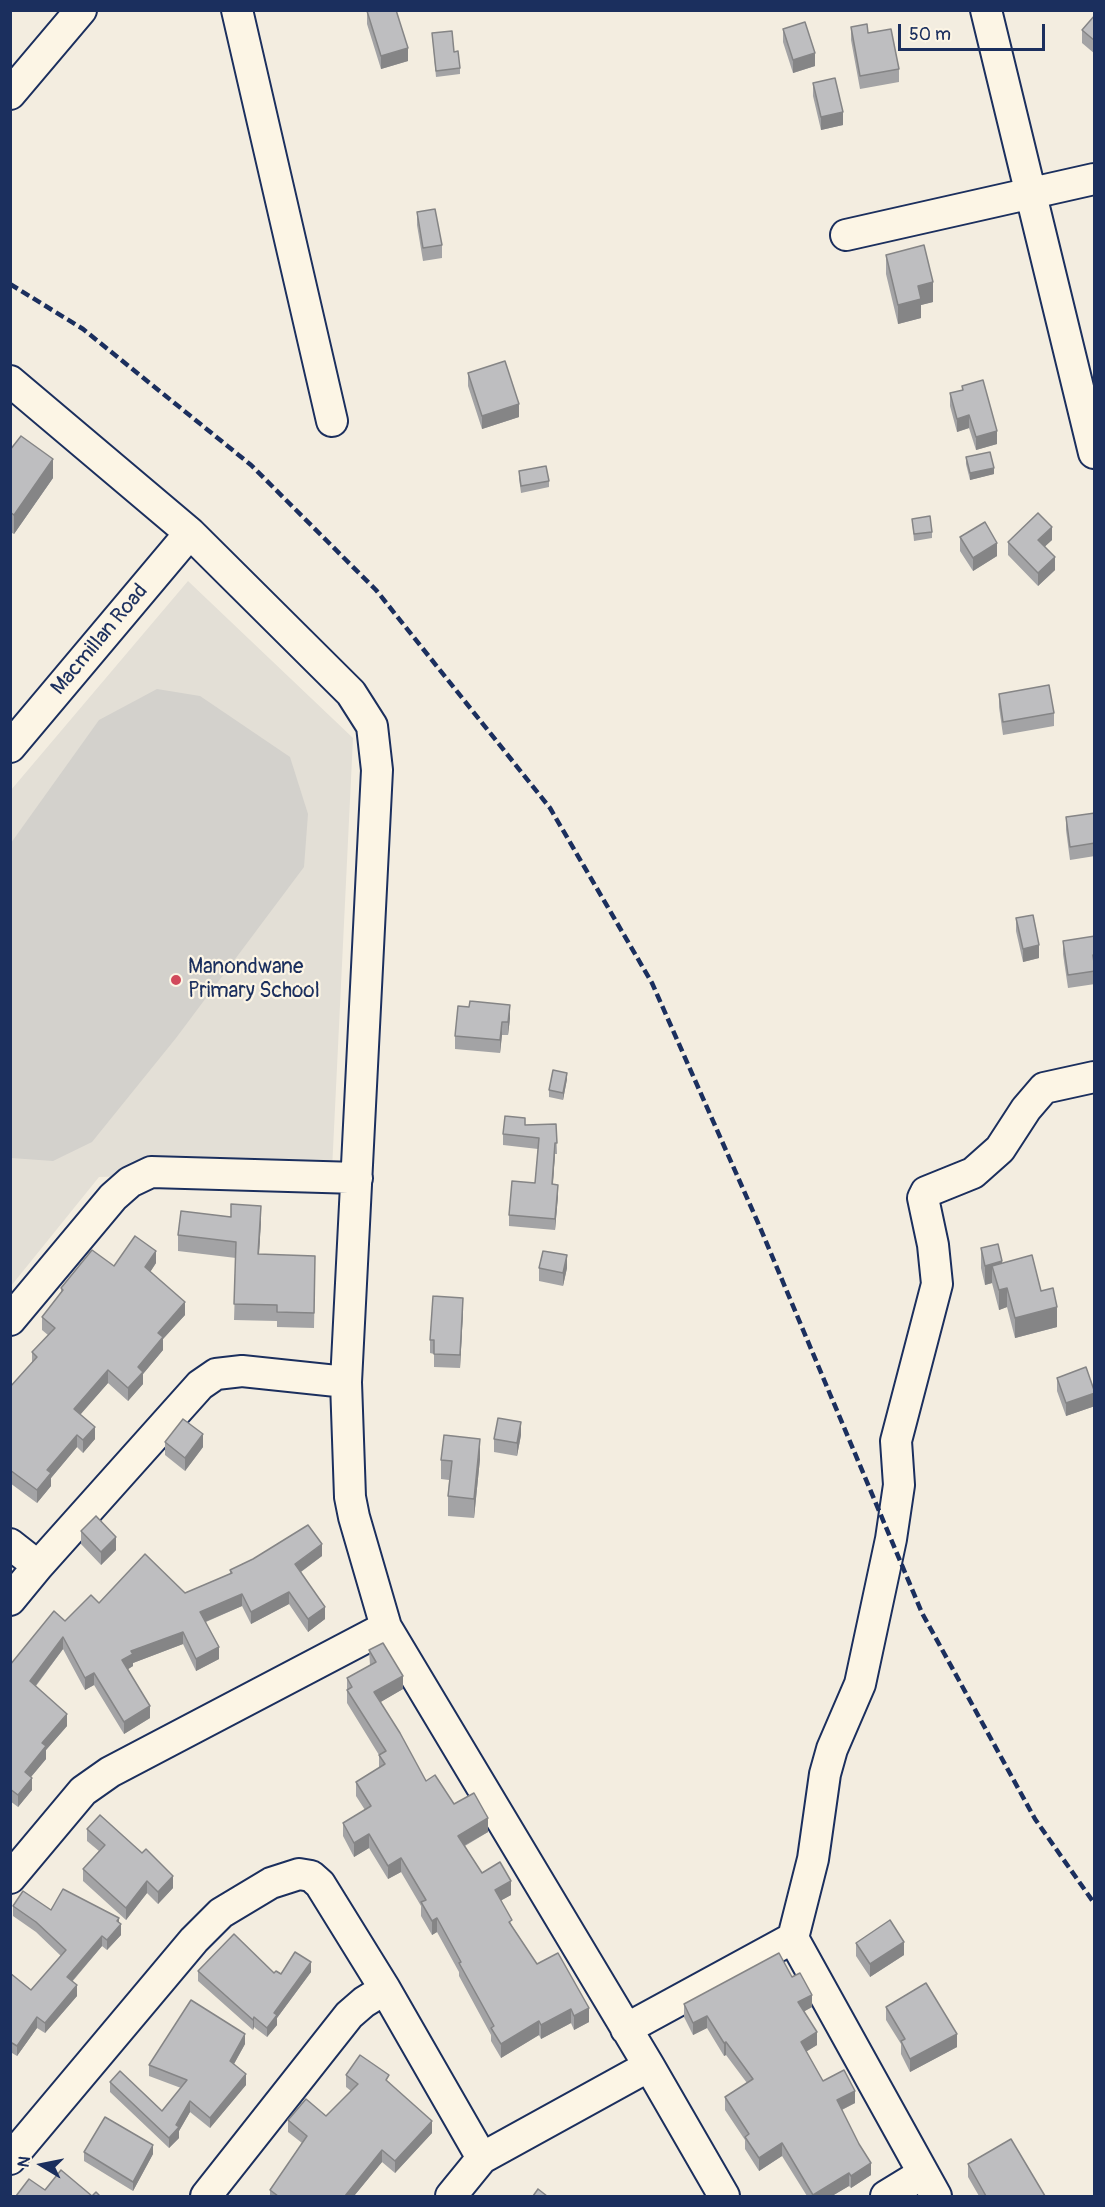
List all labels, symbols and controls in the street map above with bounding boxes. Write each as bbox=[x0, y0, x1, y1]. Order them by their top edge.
scale bar bbox=[901, 12, 1048, 50]
text: 50 m bbox=[909, 23, 951, 46]
street label: Macmillan Road bbox=[46, 579, 154, 701]
place label: Manondwane Primary School bbox=[188, 955, 320, 1005]
marker: Manondwane Primary School bbox=[169, 973, 183, 987]
north arrow bbox=[12, 2135, 72, 2195]
text: N bbox=[13, 2155, 35, 2169]

